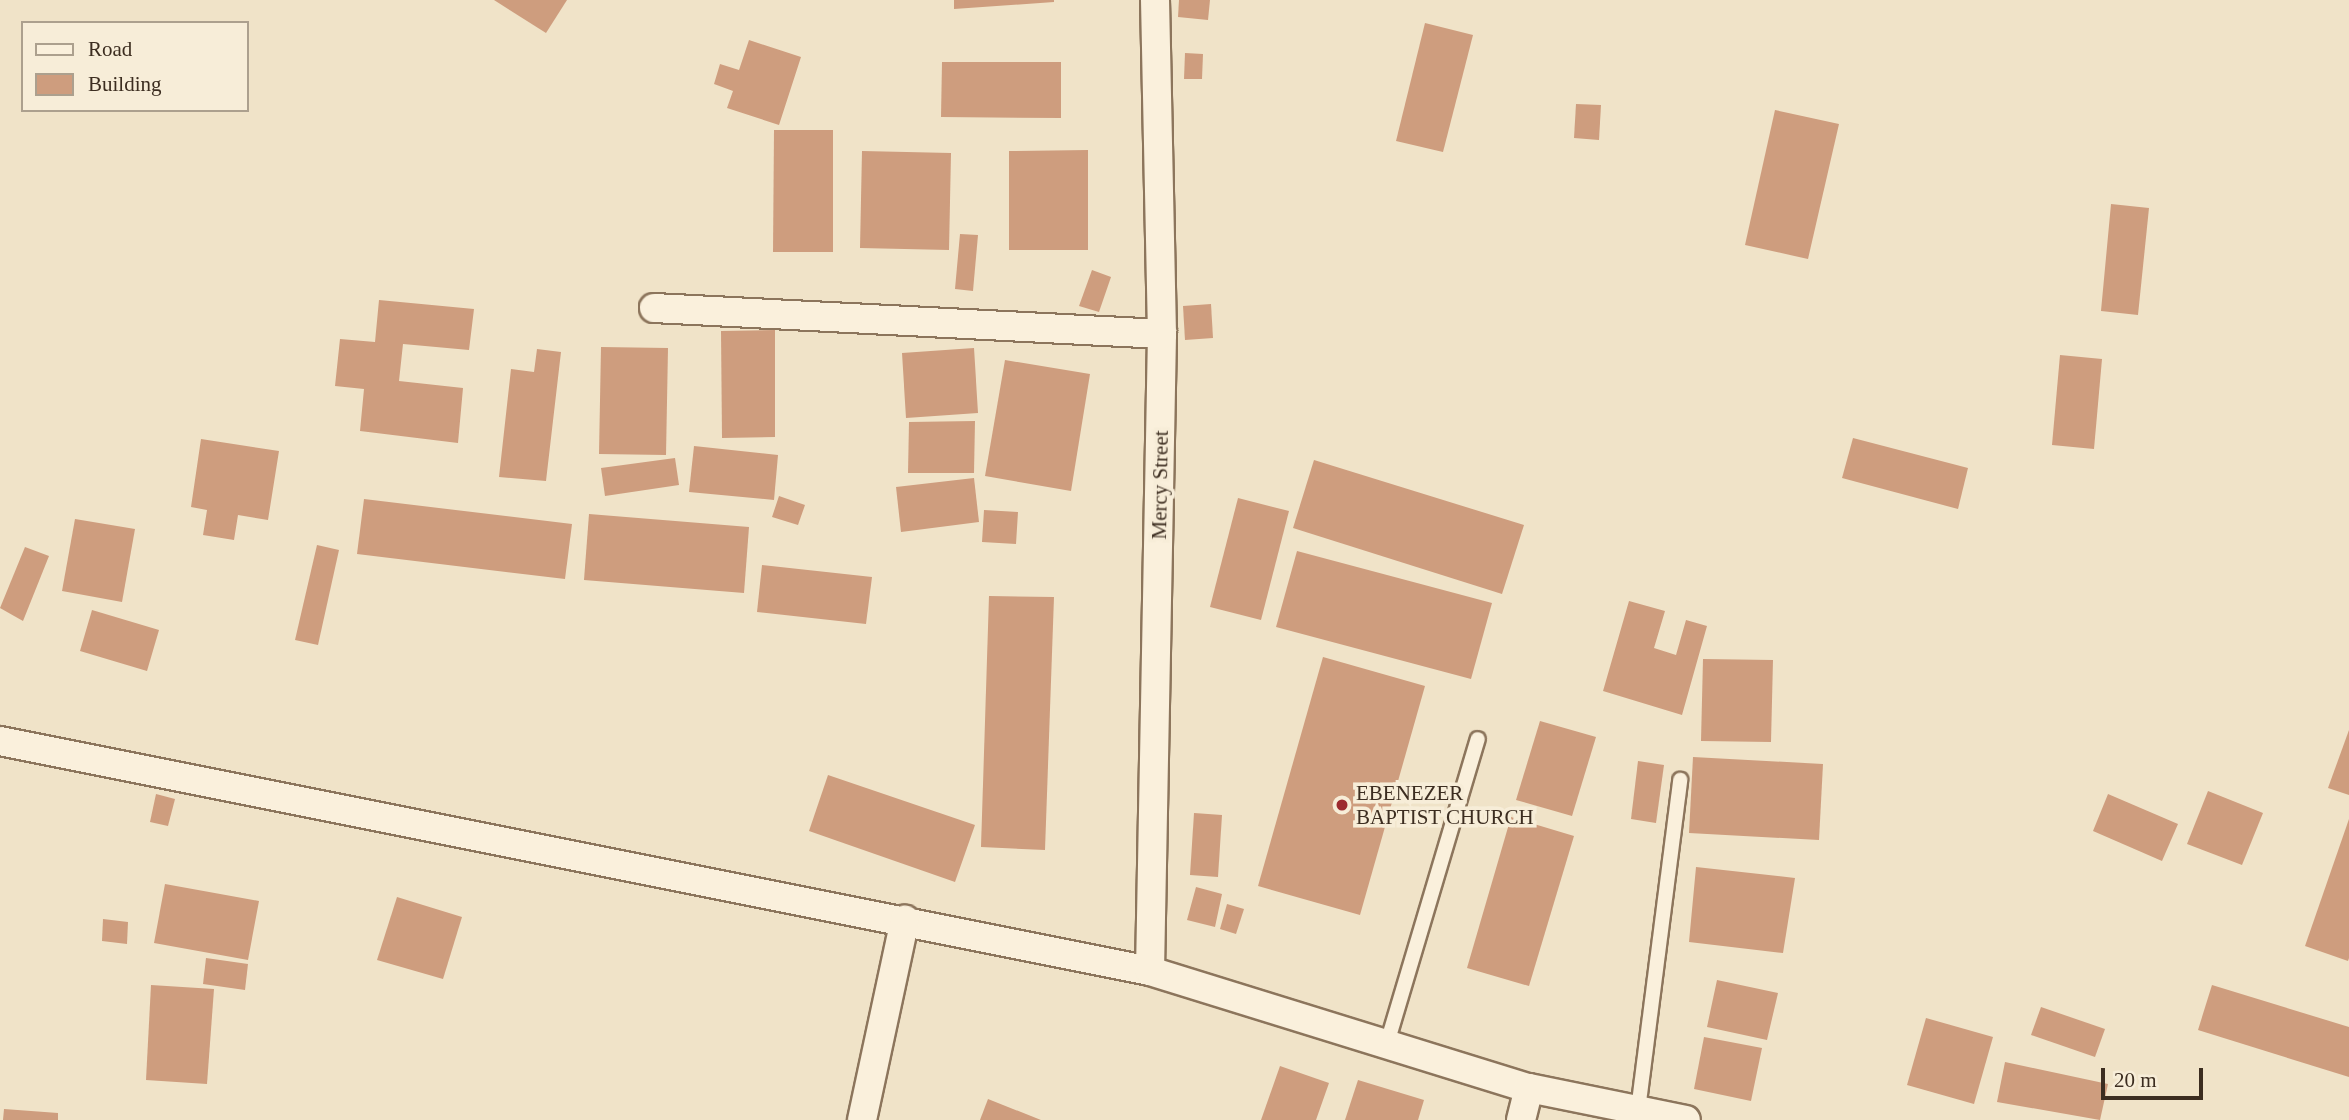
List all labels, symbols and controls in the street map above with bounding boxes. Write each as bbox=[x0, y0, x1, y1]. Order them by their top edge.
legend bbox=[21, 21, 248, 112]
text: Road bbox=[88, 37, 132, 61]
text: Building bbox=[88, 72, 162, 96]
street label: Mercy Street bbox=[1146, 430, 1174, 540]
place label: EBENEZER BAPTIST CHURCH bbox=[1356, 780, 1534, 830]
marker: EBENEZER BAPTIST CHURCH bbox=[1334, 797, 1350, 813]
scale bar bbox=[2104, 1054, 2206, 1098]
text: 20 m bbox=[2114, 1068, 2157, 1092]

